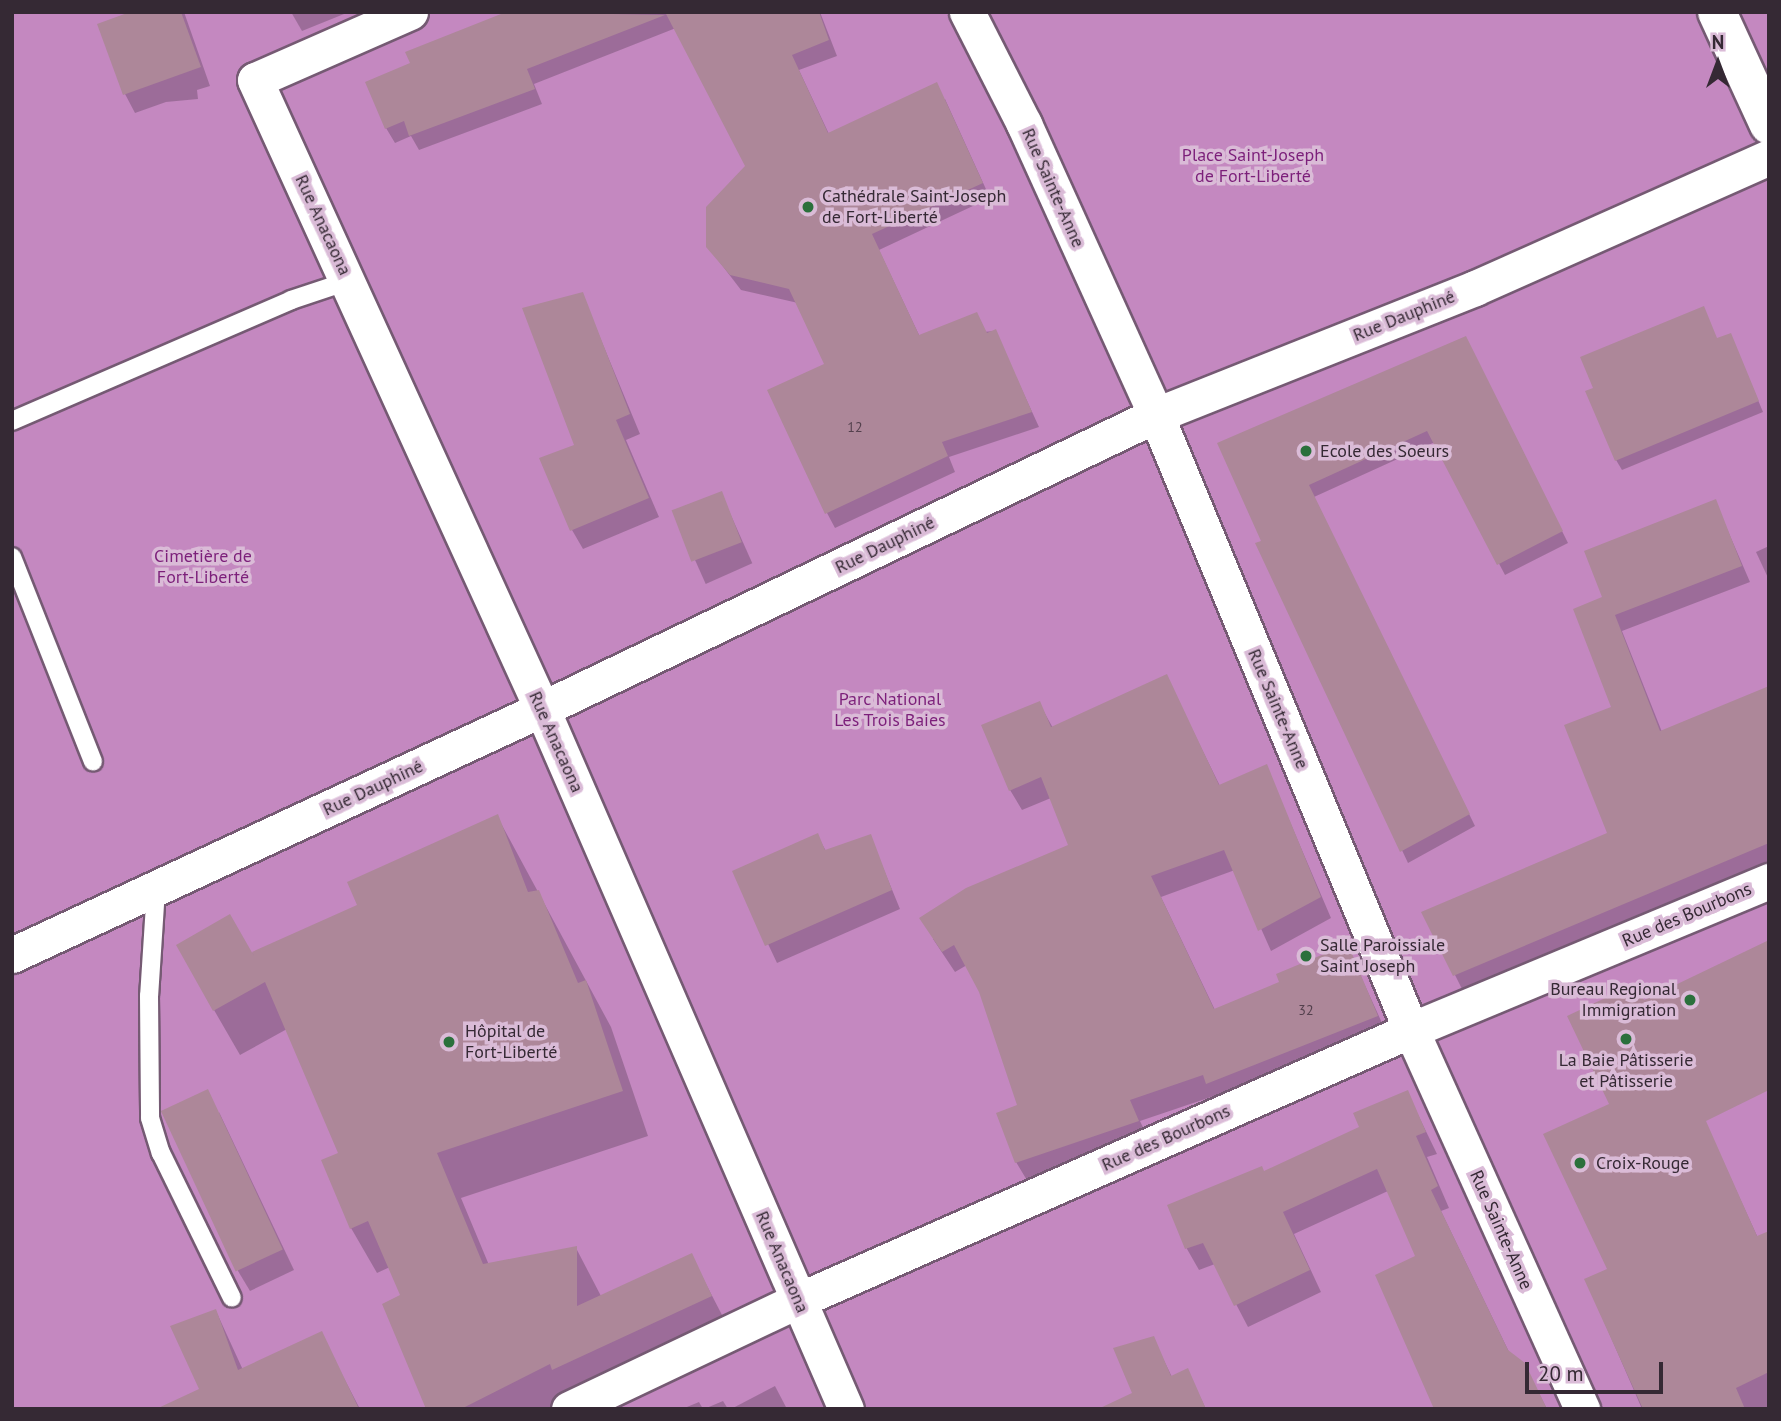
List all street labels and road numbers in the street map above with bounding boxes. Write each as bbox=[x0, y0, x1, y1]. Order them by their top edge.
street label: Rue Sainte-Anne bbox=[1017, 125, 1089, 251]
street label: Rue Anacaona bbox=[290, 171, 356, 279]
street label: Rue Dauphiné bbox=[1350, 286, 1458, 346]
street label: Rue Dauphiné bbox=[832, 512, 938, 578]
street label: Rue Sainte-Anne bbox=[1243, 646, 1313, 772]
street label: Rue Anacaona bbox=[524, 688, 588, 796]
street label: Rue Dauphiné bbox=[320, 755, 426, 821]
street label: Rue des Bourbons bbox=[1619, 878, 1755, 952]
street label: Rue des Bourbons bbox=[1098, 1100, 1234, 1176]
street label: Rue Sainte-Anne bbox=[1465, 1167, 1537, 1293]
street label: Rue Anacaona bbox=[751, 1208, 813, 1316]

